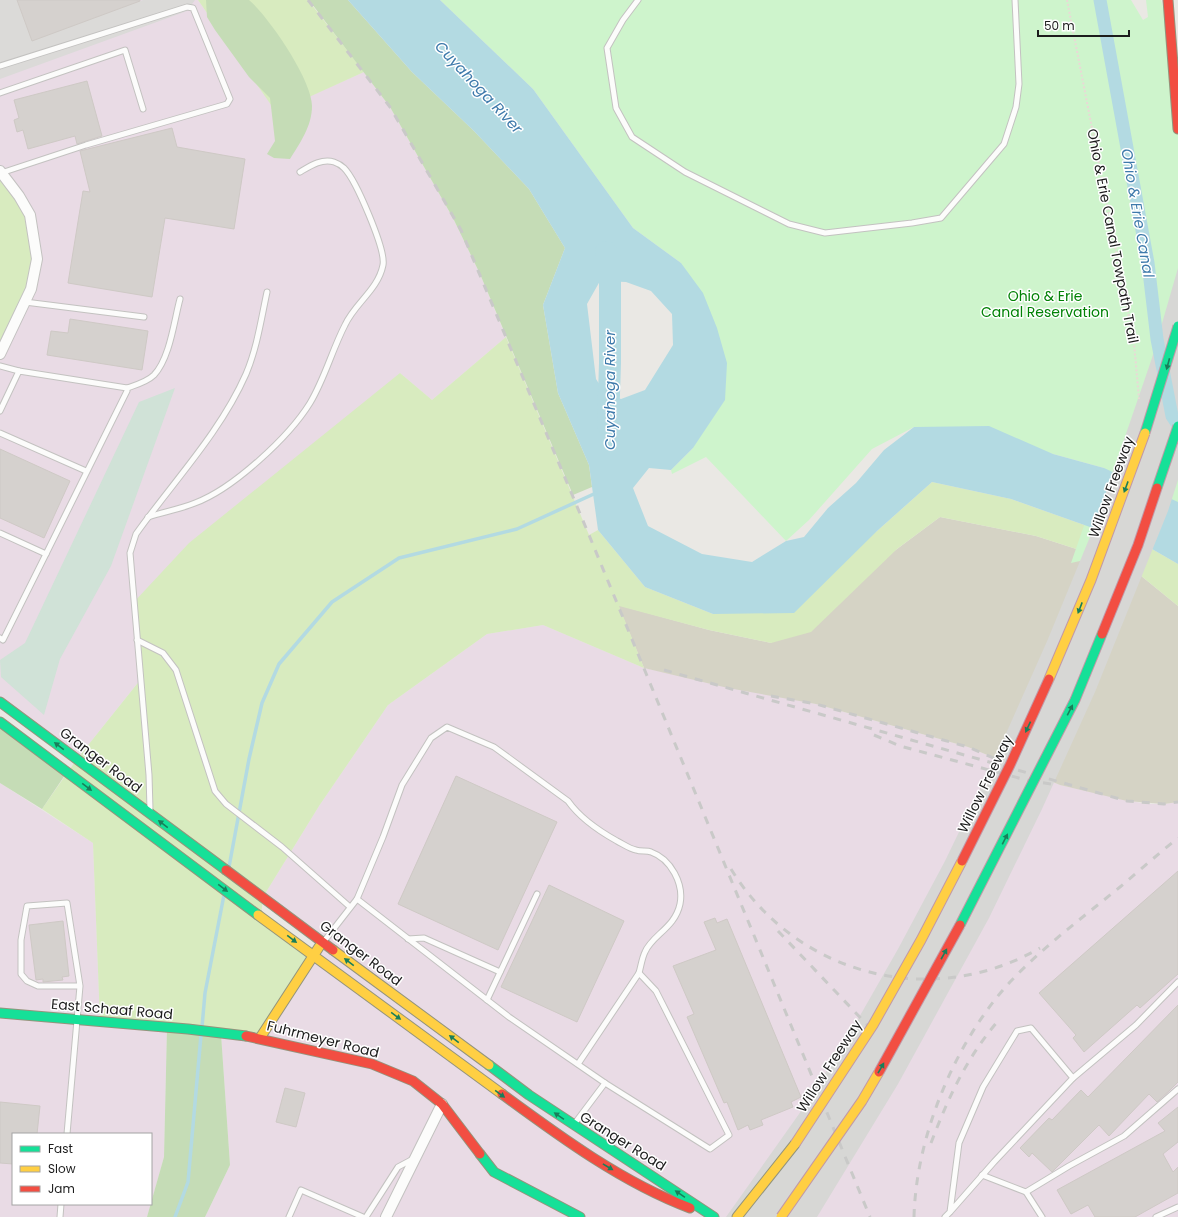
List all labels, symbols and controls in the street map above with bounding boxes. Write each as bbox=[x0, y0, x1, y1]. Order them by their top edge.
scale bar bbox=[1038, 12, 1129, 38]
text: 50 m bbox=[1044, 17, 1075, 34]
water label: Cuyahoga River bbox=[430, 36, 528, 138]
street label: Ohio & Erie Canal Towpath Trail bbox=[1082, 127, 1144, 345]
water label: Ohio & Erie Canal bbox=[1116, 147, 1160, 280]
park label: Ohio & Erie Canal Reservation bbox=[981, 286, 1109, 322]
water label: Cuyahoga River bbox=[599, 330, 620, 450]
one-way arrow bbox=[1165, 358, 1171, 370]
street label: Willow Freeway bbox=[1083, 433, 1139, 541]
one-way arrow bbox=[1123, 481, 1129, 493]
one-way arrow bbox=[1077, 603, 1083, 615]
one-way arrow bbox=[1067, 705, 1073, 716]
one-way arrow bbox=[1025, 722, 1031, 733]
street label: Granger Road bbox=[56, 723, 146, 797]
street label: Willow Freeway bbox=[953, 732, 1017, 836]
one-way arrow bbox=[53, 742, 64, 750]
one-way arrow bbox=[82, 783, 93, 791]
one-way arrow bbox=[158, 820, 168, 828]
one-way arrow bbox=[1002, 833, 1008, 845]
one-way arrow bbox=[218, 883, 228, 891]
street label: Granger Road bbox=[316, 916, 406, 990]
one-way arrow bbox=[286, 935, 297, 943]
one-way arrow bbox=[941, 948, 948, 960]
one-way arrow bbox=[344, 958, 355, 966]
street label: East Schaaf Road bbox=[50, 994, 174, 1024]
one-way arrow bbox=[391, 1012, 402, 1021]
street label: Fuhrmeyer Road bbox=[265, 1015, 381, 1063]
street label: Willow Freeway bbox=[792, 1016, 866, 1116]
one-way arrow bbox=[448, 1035, 459, 1043]
one-way arrow bbox=[878, 1062, 885, 1074]
one-way arrow bbox=[495, 1090, 506, 1098]
street label: Granger Road bbox=[576, 1107, 670, 1175]
one-way arrow bbox=[553, 1112, 564, 1120]
legend bbox=[12, 1133, 152, 1205]
text: Fast bbox=[48, 1140, 73, 1157]
text: Slow bbox=[48, 1160, 76, 1177]
one-way arrow bbox=[602, 1163, 614, 1170]
text: Jam bbox=[48, 1180, 75, 1197]
one-way arrow bbox=[674, 1190, 685, 1198]

